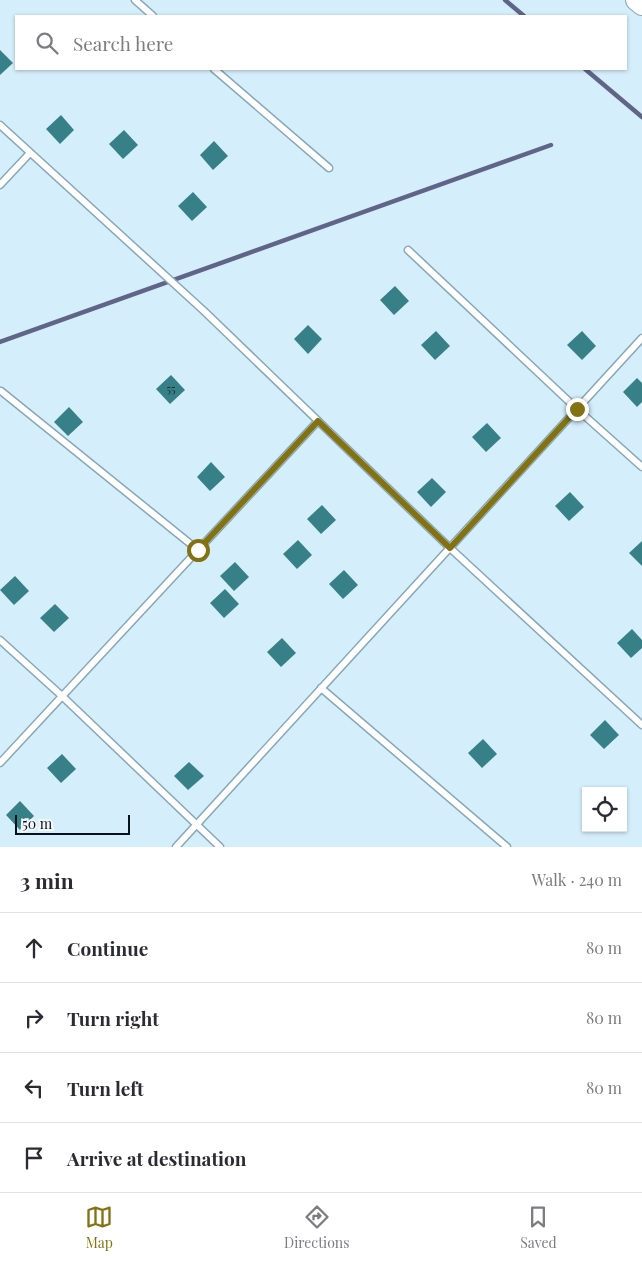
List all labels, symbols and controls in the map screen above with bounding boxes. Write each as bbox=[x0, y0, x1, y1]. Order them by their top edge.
search box bbox=[15, 15, 627, 70]
icon: search bbox=[33, 29, 61, 57]
text: Search here bbox=[73, 30, 173, 56]
house number: 55 bbox=[166, 381, 176, 396]
route end bbox=[566, 398, 589, 421]
route start bbox=[187, 539, 210, 562]
map controls bbox=[582, 787, 627, 832]
button: locate bbox=[582, 787, 627, 832]
scale bar bbox=[15, 812, 130, 835]
text: 50 m bbox=[22, 814, 52, 833]
text: 3 min bbox=[20, 866, 74, 894]
text: Walk · 240 m bbox=[532, 869, 622, 890]
icon: ahead bbox=[20, 934, 48, 962]
text: Continue bbox=[67, 935, 148, 961]
text: 80 m bbox=[586, 937, 622, 958]
icon: right bbox=[20, 1004, 48, 1032]
text: Turn right bbox=[67, 1005, 159, 1031]
text: 80 m bbox=[586, 1007, 622, 1028]
icon: left bbox=[20, 1074, 48, 1102]
text: Turn left bbox=[67, 1075, 144, 1101]
text: 80 m bbox=[586, 1077, 622, 1098]
icon: arrive bbox=[20, 1144, 48, 1172]
text: Arrive at destination bbox=[67, 1145, 247, 1171]
tab: Map bbox=[85, 1203, 113, 1252]
tab: Directions bbox=[284, 1203, 350, 1252]
tab: Saved bbox=[520, 1203, 557, 1252]

